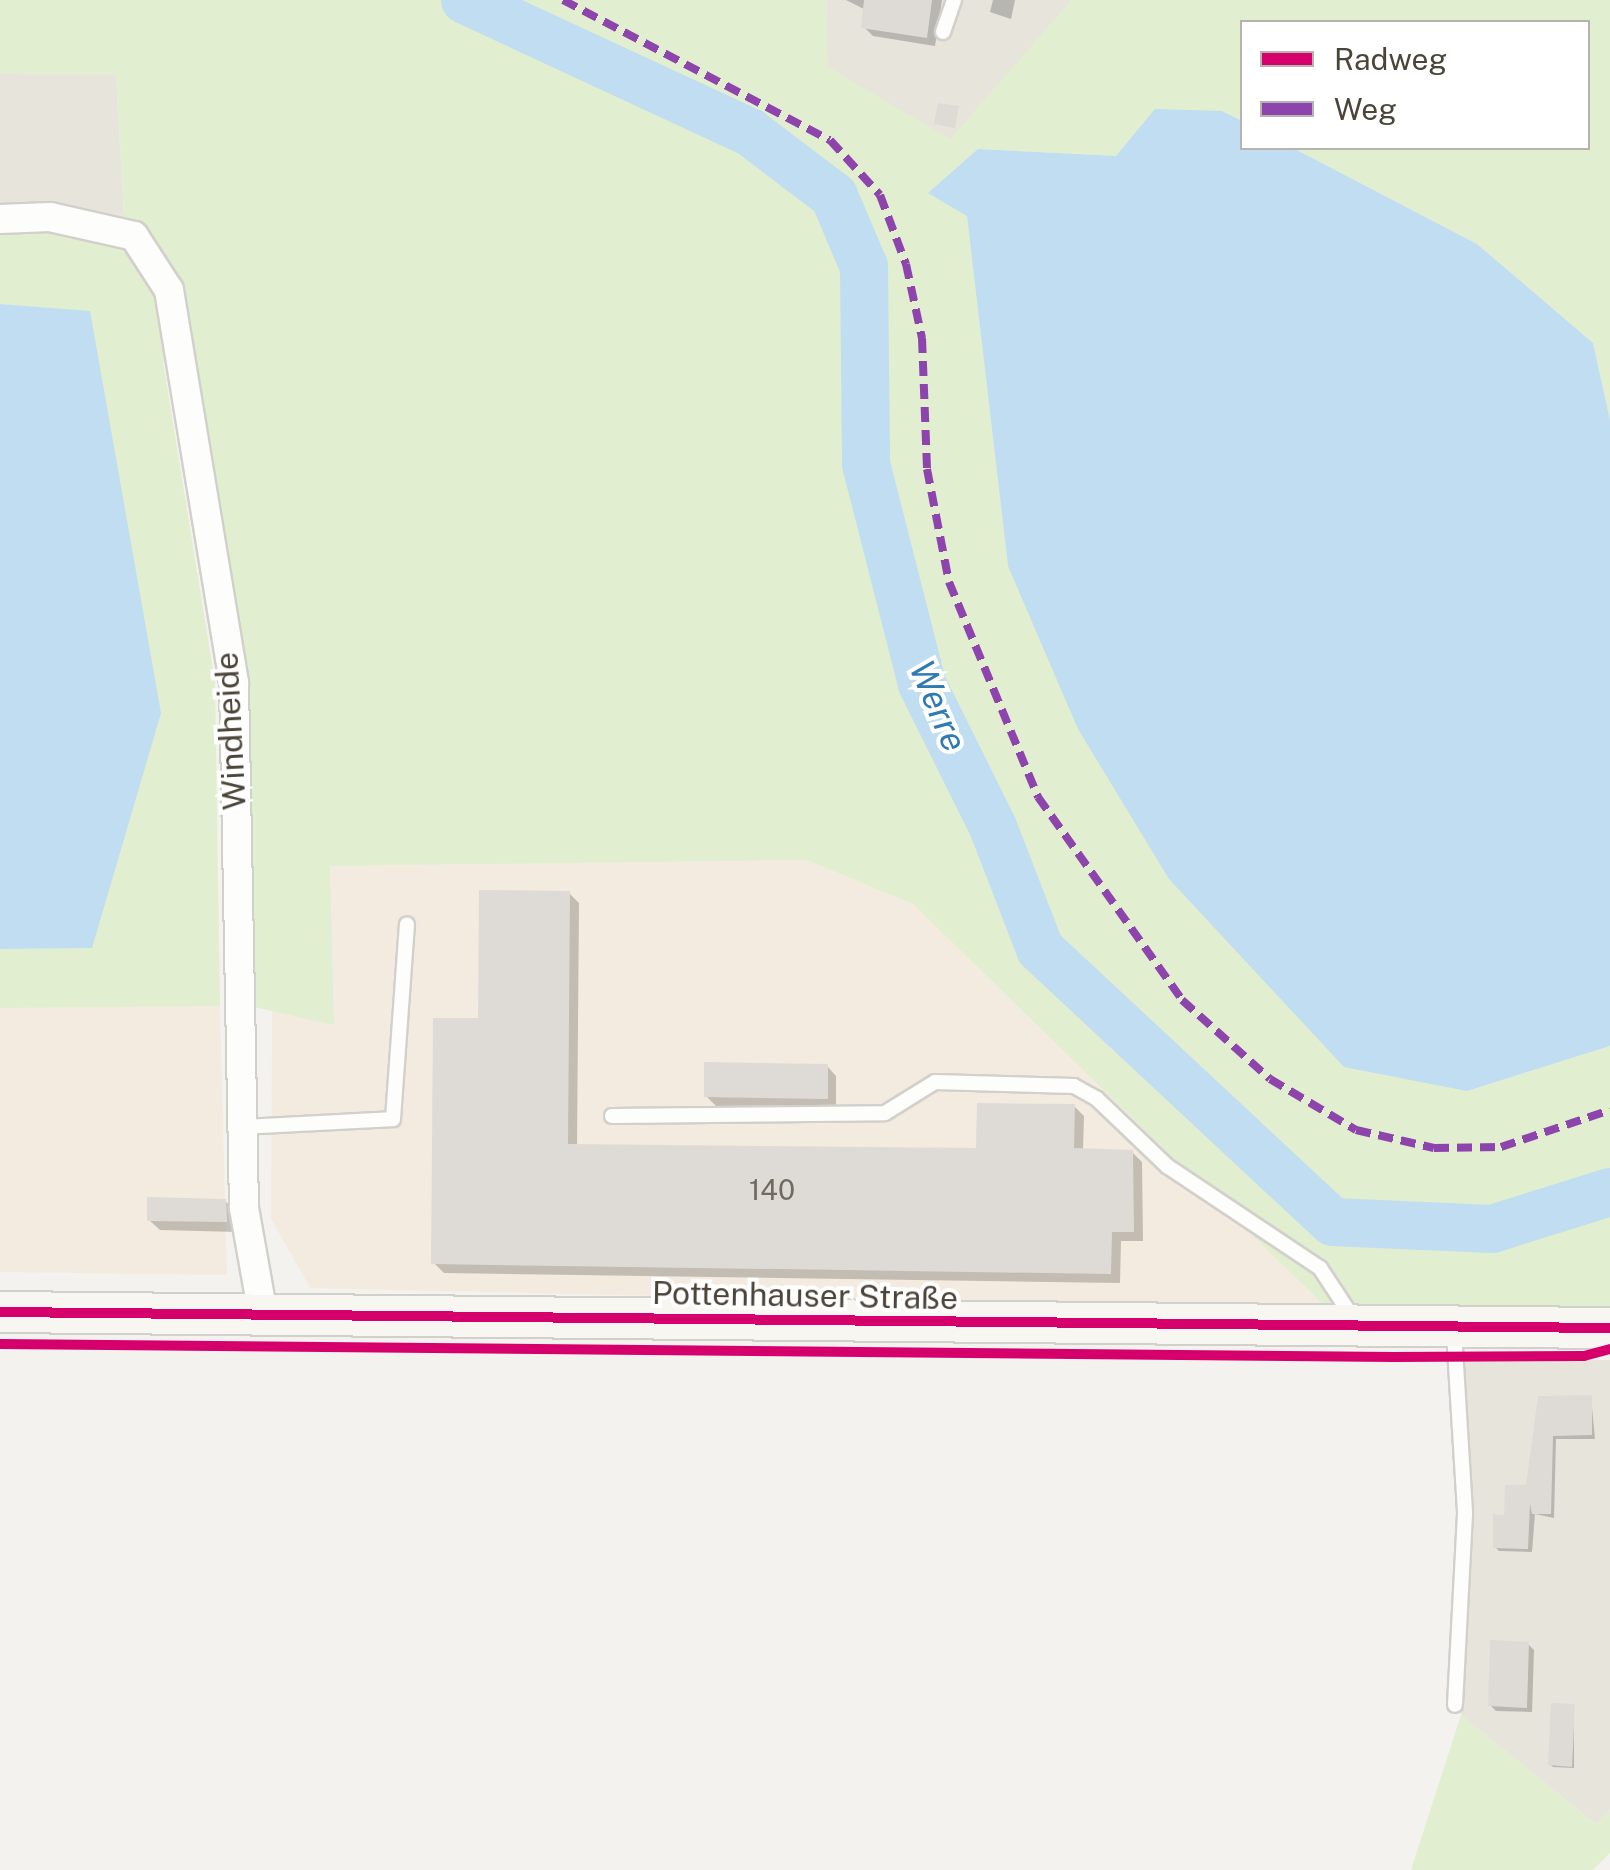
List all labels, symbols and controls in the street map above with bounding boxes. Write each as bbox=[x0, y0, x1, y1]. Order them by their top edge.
legend bbox=[1240, 20, 1590, 150]
text: Radweg bbox=[1334, 41, 1447, 77]
text: Weg bbox=[1334, 91, 1397, 127]
street label: Windheide bbox=[208, 651, 254, 811]
water label: Werre bbox=[900, 654, 976, 758]
house number: 140 bbox=[749, 1173, 795, 1207]
street label: Pottenhauser Straße bbox=[652, 1274, 958, 1318]

